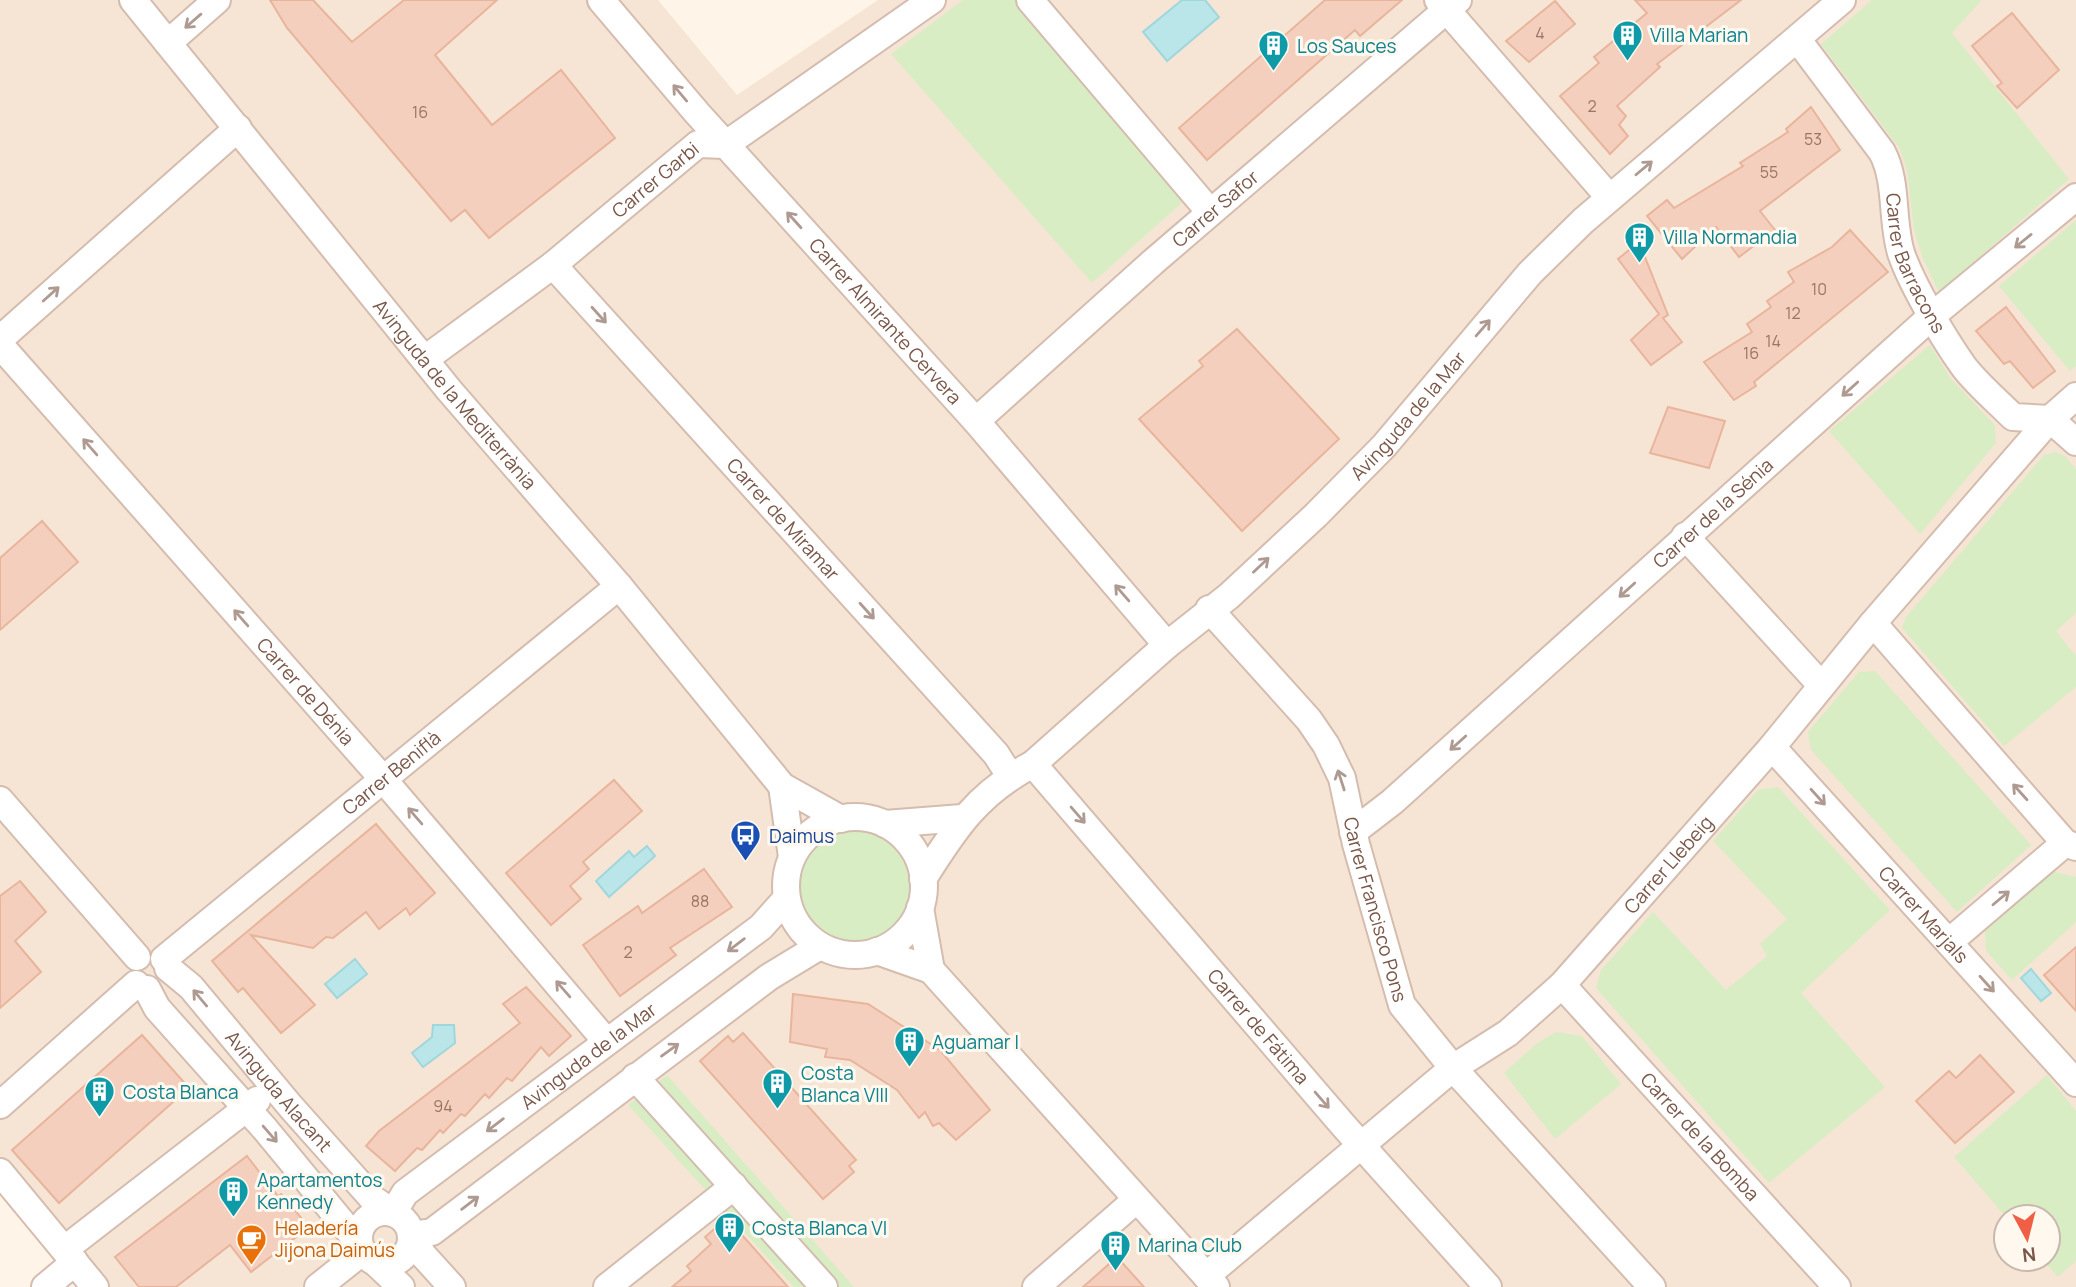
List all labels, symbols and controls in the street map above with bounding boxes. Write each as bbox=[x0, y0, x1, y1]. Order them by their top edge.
one-way arrow bbox=[184, 13, 202, 29]
building icon: Villa Marian bbox=[1610, 18, 1644, 62]
house number: 4 bbox=[1535, 22, 1545, 44]
place label: Villa Marian bbox=[1650, 22, 1748, 48]
building icon: Los Sauces bbox=[1257, 29, 1291, 73]
place label: Los Sauces bbox=[1297, 33, 1397, 59]
one-way arrow bbox=[673, 85, 688, 103]
house number: 2 bbox=[1587, 95, 1597, 117]
house number: 16 bbox=[412, 101, 428, 123]
house number: 53 bbox=[1804, 128, 1822, 150]
street label: Carrer Garbi bbox=[606, 136, 704, 224]
one-way arrow bbox=[1635, 160, 1653, 176]
house number: 55 bbox=[1760, 161, 1778, 183]
street label: Carrer Safor bbox=[1166, 164, 1264, 253]
street label: Carrer Barracons bbox=[1880, 192, 1952, 338]
one-way arrow bbox=[785, 212, 802, 229]
building icon: Villa Normandia bbox=[1623, 220, 1657, 264]
place label: Villa Normandia bbox=[1663, 224, 1797, 250]
street label: Carrer Almirante Cervera bbox=[803, 232, 968, 410]
one-way arrow bbox=[2015, 233, 2033, 248]
house number: 10 bbox=[1811, 278, 1827, 300]
one-way arrow bbox=[42, 286, 60, 302]
street label: Avinguda de la Mediterrània bbox=[367, 294, 542, 495]
house number: 12 bbox=[1785, 302, 1801, 324]
one-way arrow bbox=[591, 306, 607, 324]
one-way arrow bbox=[1475, 319, 1491, 337]
house number: 14 bbox=[1765, 330, 1781, 352]
house number: 16 bbox=[1743, 342, 1759, 364]
street label: Avinguda de la Mar bbox=[1345, 346, 1472, 486]
one-way arrow bbox=[1842, 380, 1860, 396]
one-way arrow bbox=[82, 439, 99, 456]
street label: Carrer de Miramar bbox=[721, 452, 846, 586]
street label: Carrer de la Sénia bbox=[1647, 452, 1779, 574]
one-way arrow bbox=[1252, 556, 1269, 573]
one-way arrow bbox=[1618, 582, 1636, 598]
one-way arrow bbox=[1114, 584, 1130, 602]
one-way arrow bbox=[859, 602, 875, 620]
one-way arrow bbox=[233, 609, 249, 627]
street label: Carrer de Dénia bbox=[251, 632, 360, 751]
street label: Carrer Beniflà bbox=[337, 724, 446, 821]
one-way arrow bbox=[1450, 734, 1467, 751]
one-way arrow bbox=[1334, 770, 1346, 792]
one-way arrow bbox=[2012, 783, 2028, 801]
one-way arrow bbox=[1810, 788, 1827, 805]
one-way arrow bbox=[1070, 806, 1086, 824]
one-way arrow bbox=[407, 807, 423, 825]
street label: Carrer Llebeig bbox=[1618, 810, 1719, 919]
street label: Carrer Francisco Pons bbox=[1338, 814, 1414, 1005]
bus stop icon: Daimus bbox=[729, 819, 763, 863]
place label: Daimus bbox=[769, 823, 834, 849]
street label: Carrer Marjals bbox=[1873, 860, 1974, 969]
house number: 88 bbox=[691, 890, 709, 912]
one-way arrow bbox=[1991, 890, 2009, 906]
one-way arrow bbox=[728, 937, 746, 952]
house number: 2 bbox=[623, 941, 633, 963]
street label: Carrer de Fátima bbox=[1202, 963, 1315, 1090]
one-way arrow bbox=[1979, 975, 1995, 993]
one-way arrow bbox=[555, 980, 571, 998]
one-way arrow bbox=[193, 989, 209, 1007]
street label: Avinguda de la Mar bbox=[515, 997, 662, 1115]
street label: Avinguda Alacant bbox=[220, 1025, 338, 1157]
building icon: Aguamar I bbox=[892, 1025, 926, 1069]
place label: Aguamar I bbox=[932, 1029, 1019, 1055]
one-way arrow bbox=[660, 1043, 679, 1057]
place label: Costa Blanca VIII bbox=[801, 1060, 888, 1108]
building icon: Costa Blanca VIII bbox=[761, 1067, 795, 1111]
street label: Carrer de la Bomba bbox=[1635, 1067, 1765, 1206]
building icon: Costa Blanca bbox=[83, 1075, 117, 1119]
place label: Costa Blanca bbox=[123, 1079, 239, 1105]
one-way arrow bbox=[1314, 1090, 1330, 1108]
house number: 94 bbox=[433, 1095, 453, 1117]
one-way arrow bbox=[486, 1117, 505, 1132]
one-way arrow bbox=[261, 1125, 277, 1143]
place label: Apartamentos Kennedy bbox=[257, 1167, 382, 1215]
building icon: Apartamentos Kennedy bbox=[217, 1174, 251, 1218]
one-way arrow bbox=[460, 1195, 478, 1210]
north arrow bbox=[1992, 1203, 2062, 1273]
building icon: Costa Blanca VI bbox=[712, 1211, 746, 1255]
place label: Heladería Jijona Daimús bbox=[275, 1215, 395, 1263]
place label: Costa Blanca VI bbox=[752, 1215, 887, 1241]
cafe icon: Heladería Jijona Daimús bbox=[235, 1222, 269, 1266]
building icon: Marina Club bbox=[1098, 1228, 1132, 1272]
place label: Marina Club bbox=[1138, 1232, 1242, 1258]
text: N bbox=[2021, 1241, 2037, 1269]

